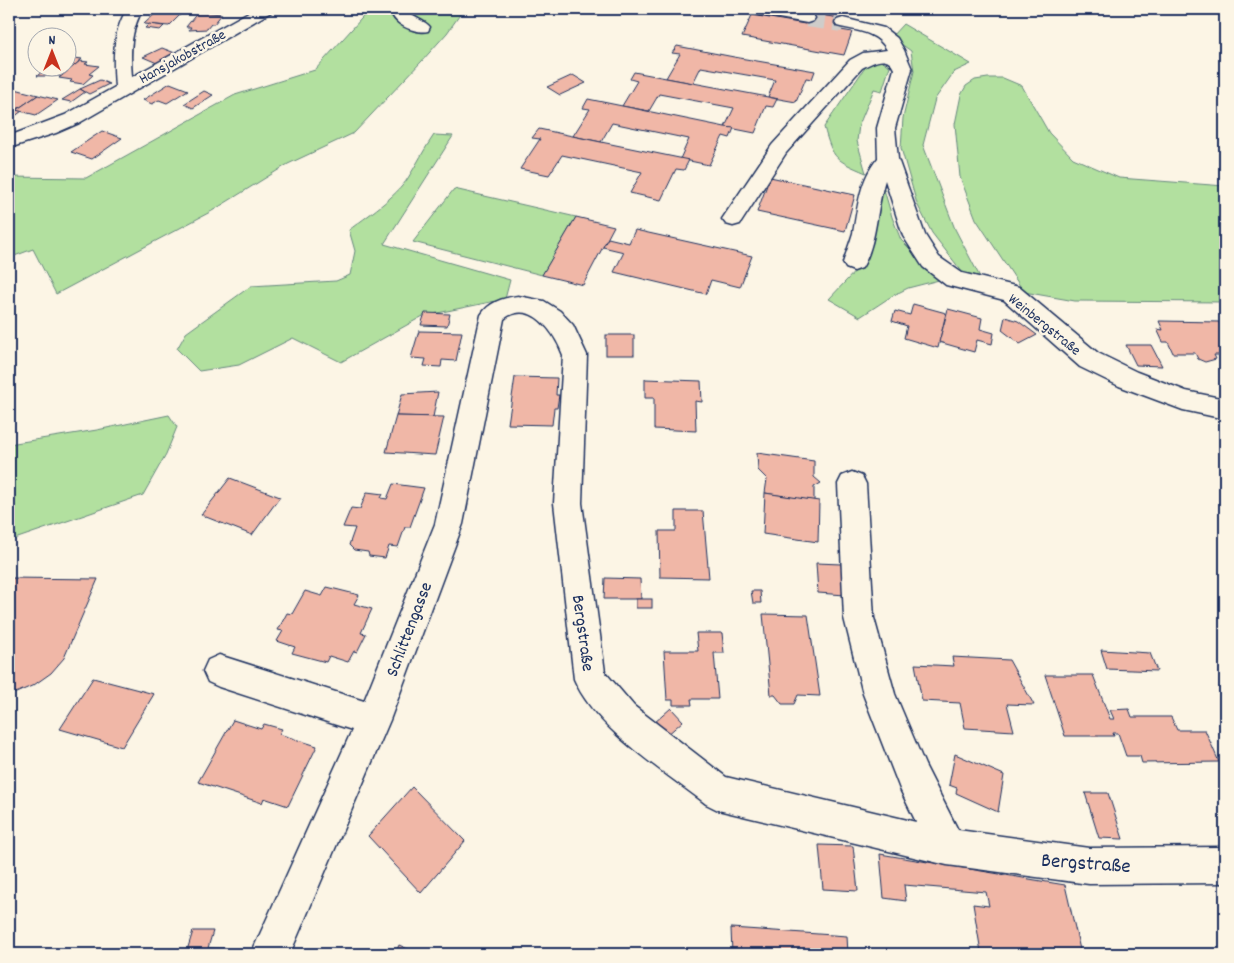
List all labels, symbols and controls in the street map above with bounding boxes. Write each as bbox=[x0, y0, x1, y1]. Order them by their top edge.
street label: Hansjakobstraße bbox=[135, 25, 231, 91]
north arrow bbox=[28, 28, 78, 78]
text: N bbox=[49, 31, 56, 51]
street label: Weinbergstraße bbox=[1003, 289, 1085, 362]
street label: Schlittengasse bbox=[381, 579, 440, 681]
street label: Bergstraße bbox=[564, 594, 599, 673]
street label: Bergstraße bbox=[1040, 847, 1132, 883]

